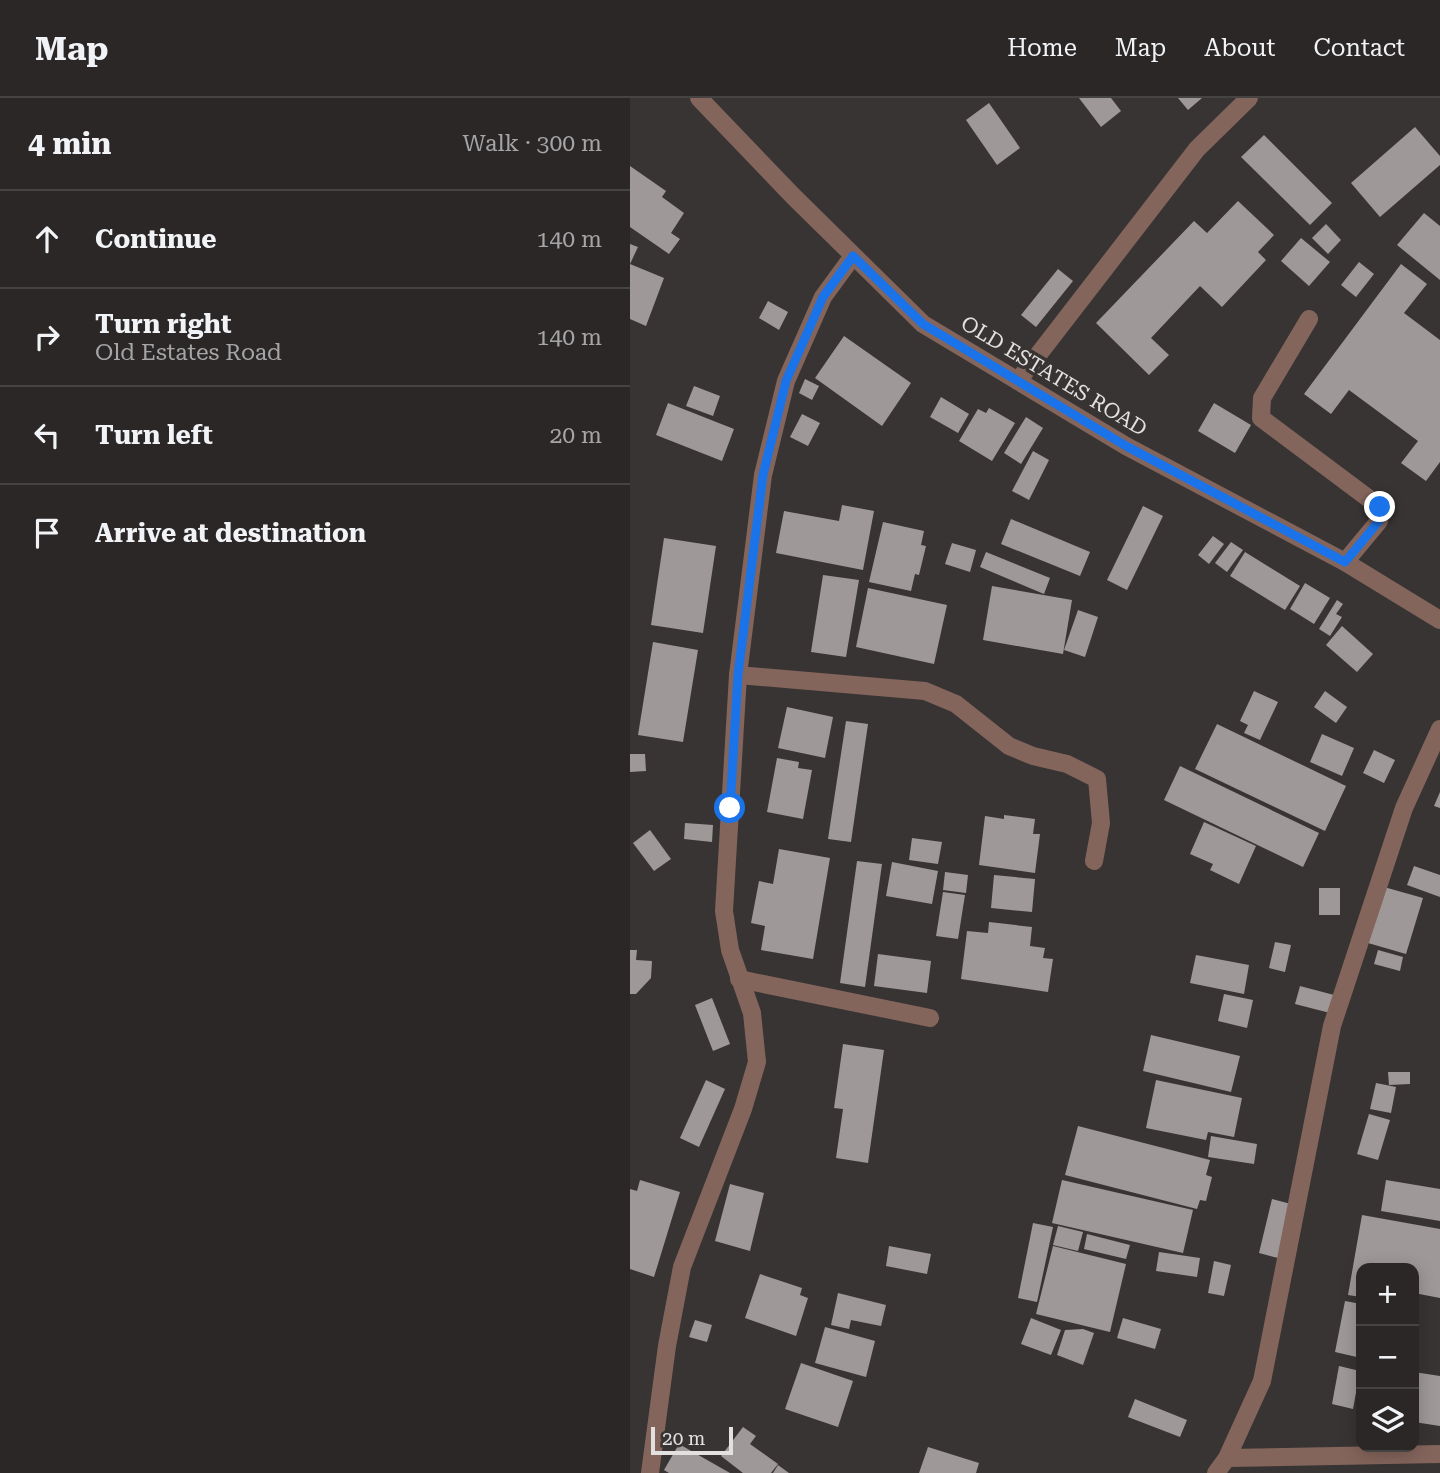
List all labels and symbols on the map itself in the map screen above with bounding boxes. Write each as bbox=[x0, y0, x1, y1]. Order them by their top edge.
street label: OLD ESTATES ROAD bbox=[957, 311, 1151, 441]
route end bbox=[1364, 491, 1395, 522]
route start bbox=[714, 792, 745, 823]
scale bar bbox=[651, 1424, 733, 1456]

